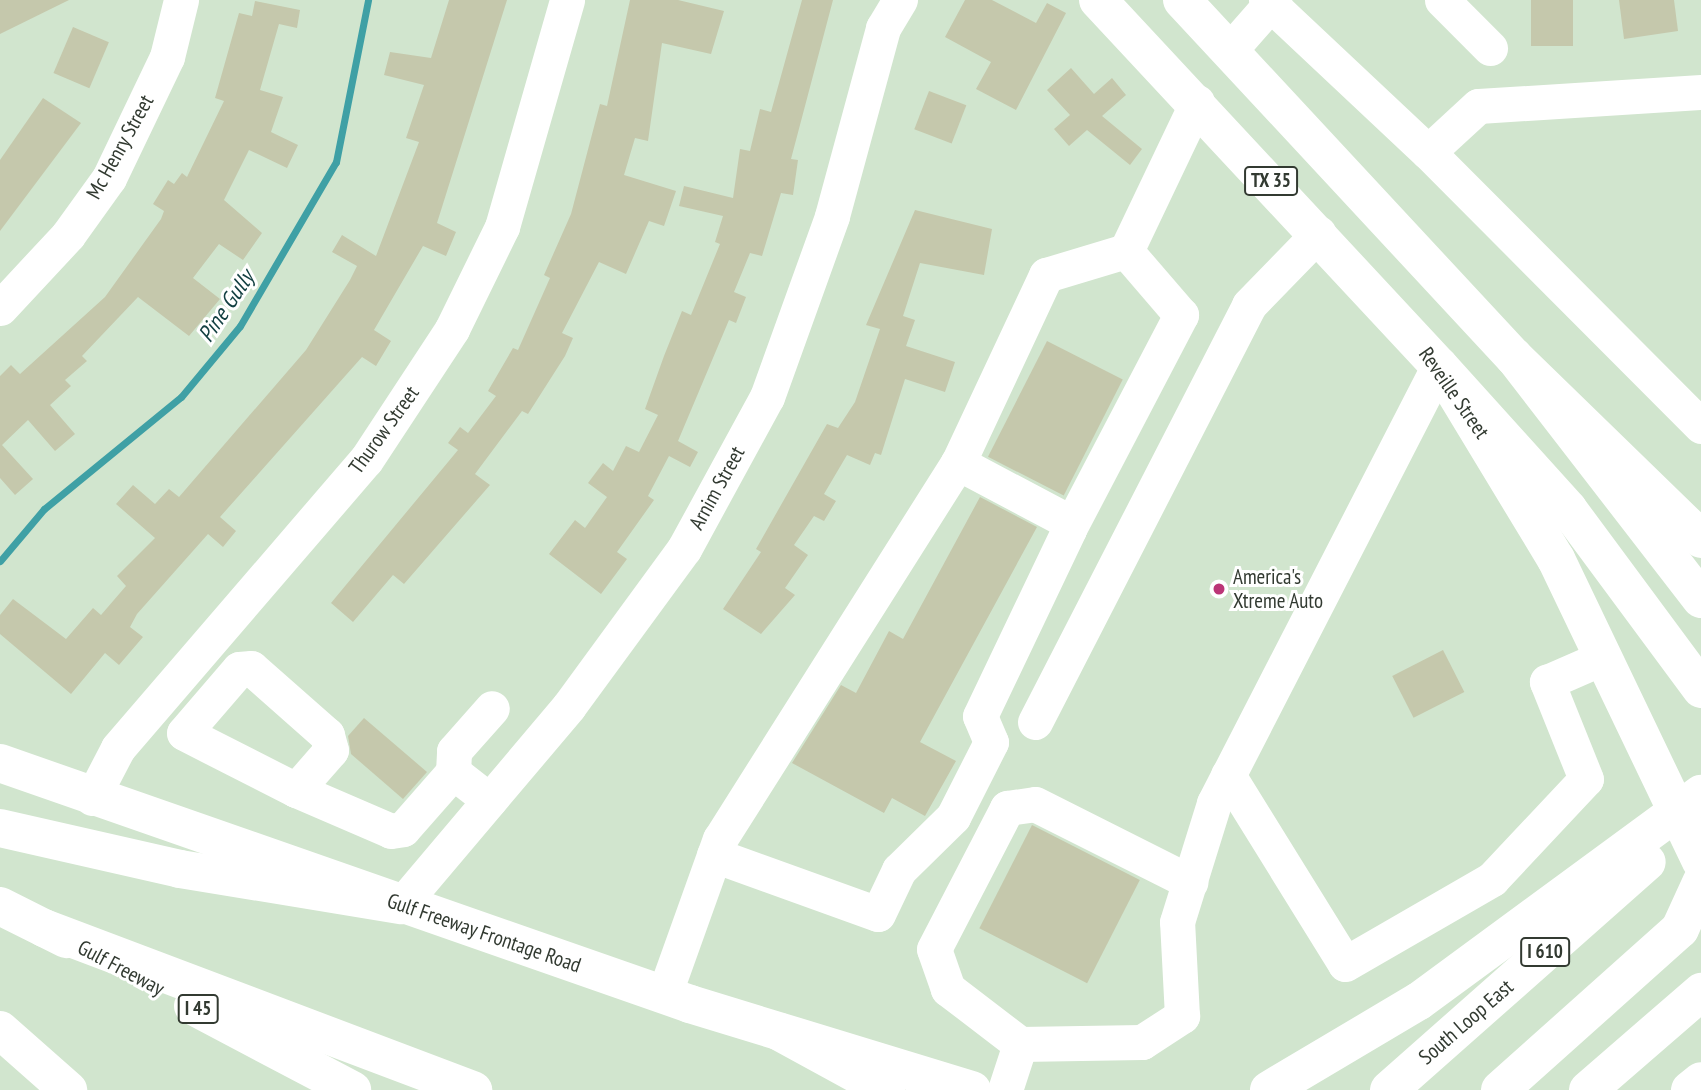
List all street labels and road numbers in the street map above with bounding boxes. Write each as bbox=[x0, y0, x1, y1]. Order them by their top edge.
street label: Mc Henry Street bbox=[81, 90, 159, 204]
road number: TX 35 bbox=[1243, 166, 1299, 196]
street label: Reveille Street bbox=[1413, 343, 1495, 443]
street label: Thurow Street bbox=[344, 381, 424, 479]
street label: Arnim Street bbox=[684, 442, 750, 534]
street label: Gulf Freeway Frontage Road bbox=[384, 888, 584, 978]
street label: Gulf Freeway bbox=[73, 935, 169, 1001]
road number: I 610 bbox=[1519, 936, 1571, 968]
street label: South Loop East bbox=[1414, 974, 1518, 1070]
road number: I 45 bbox=[177, 993, 219, 1024]

